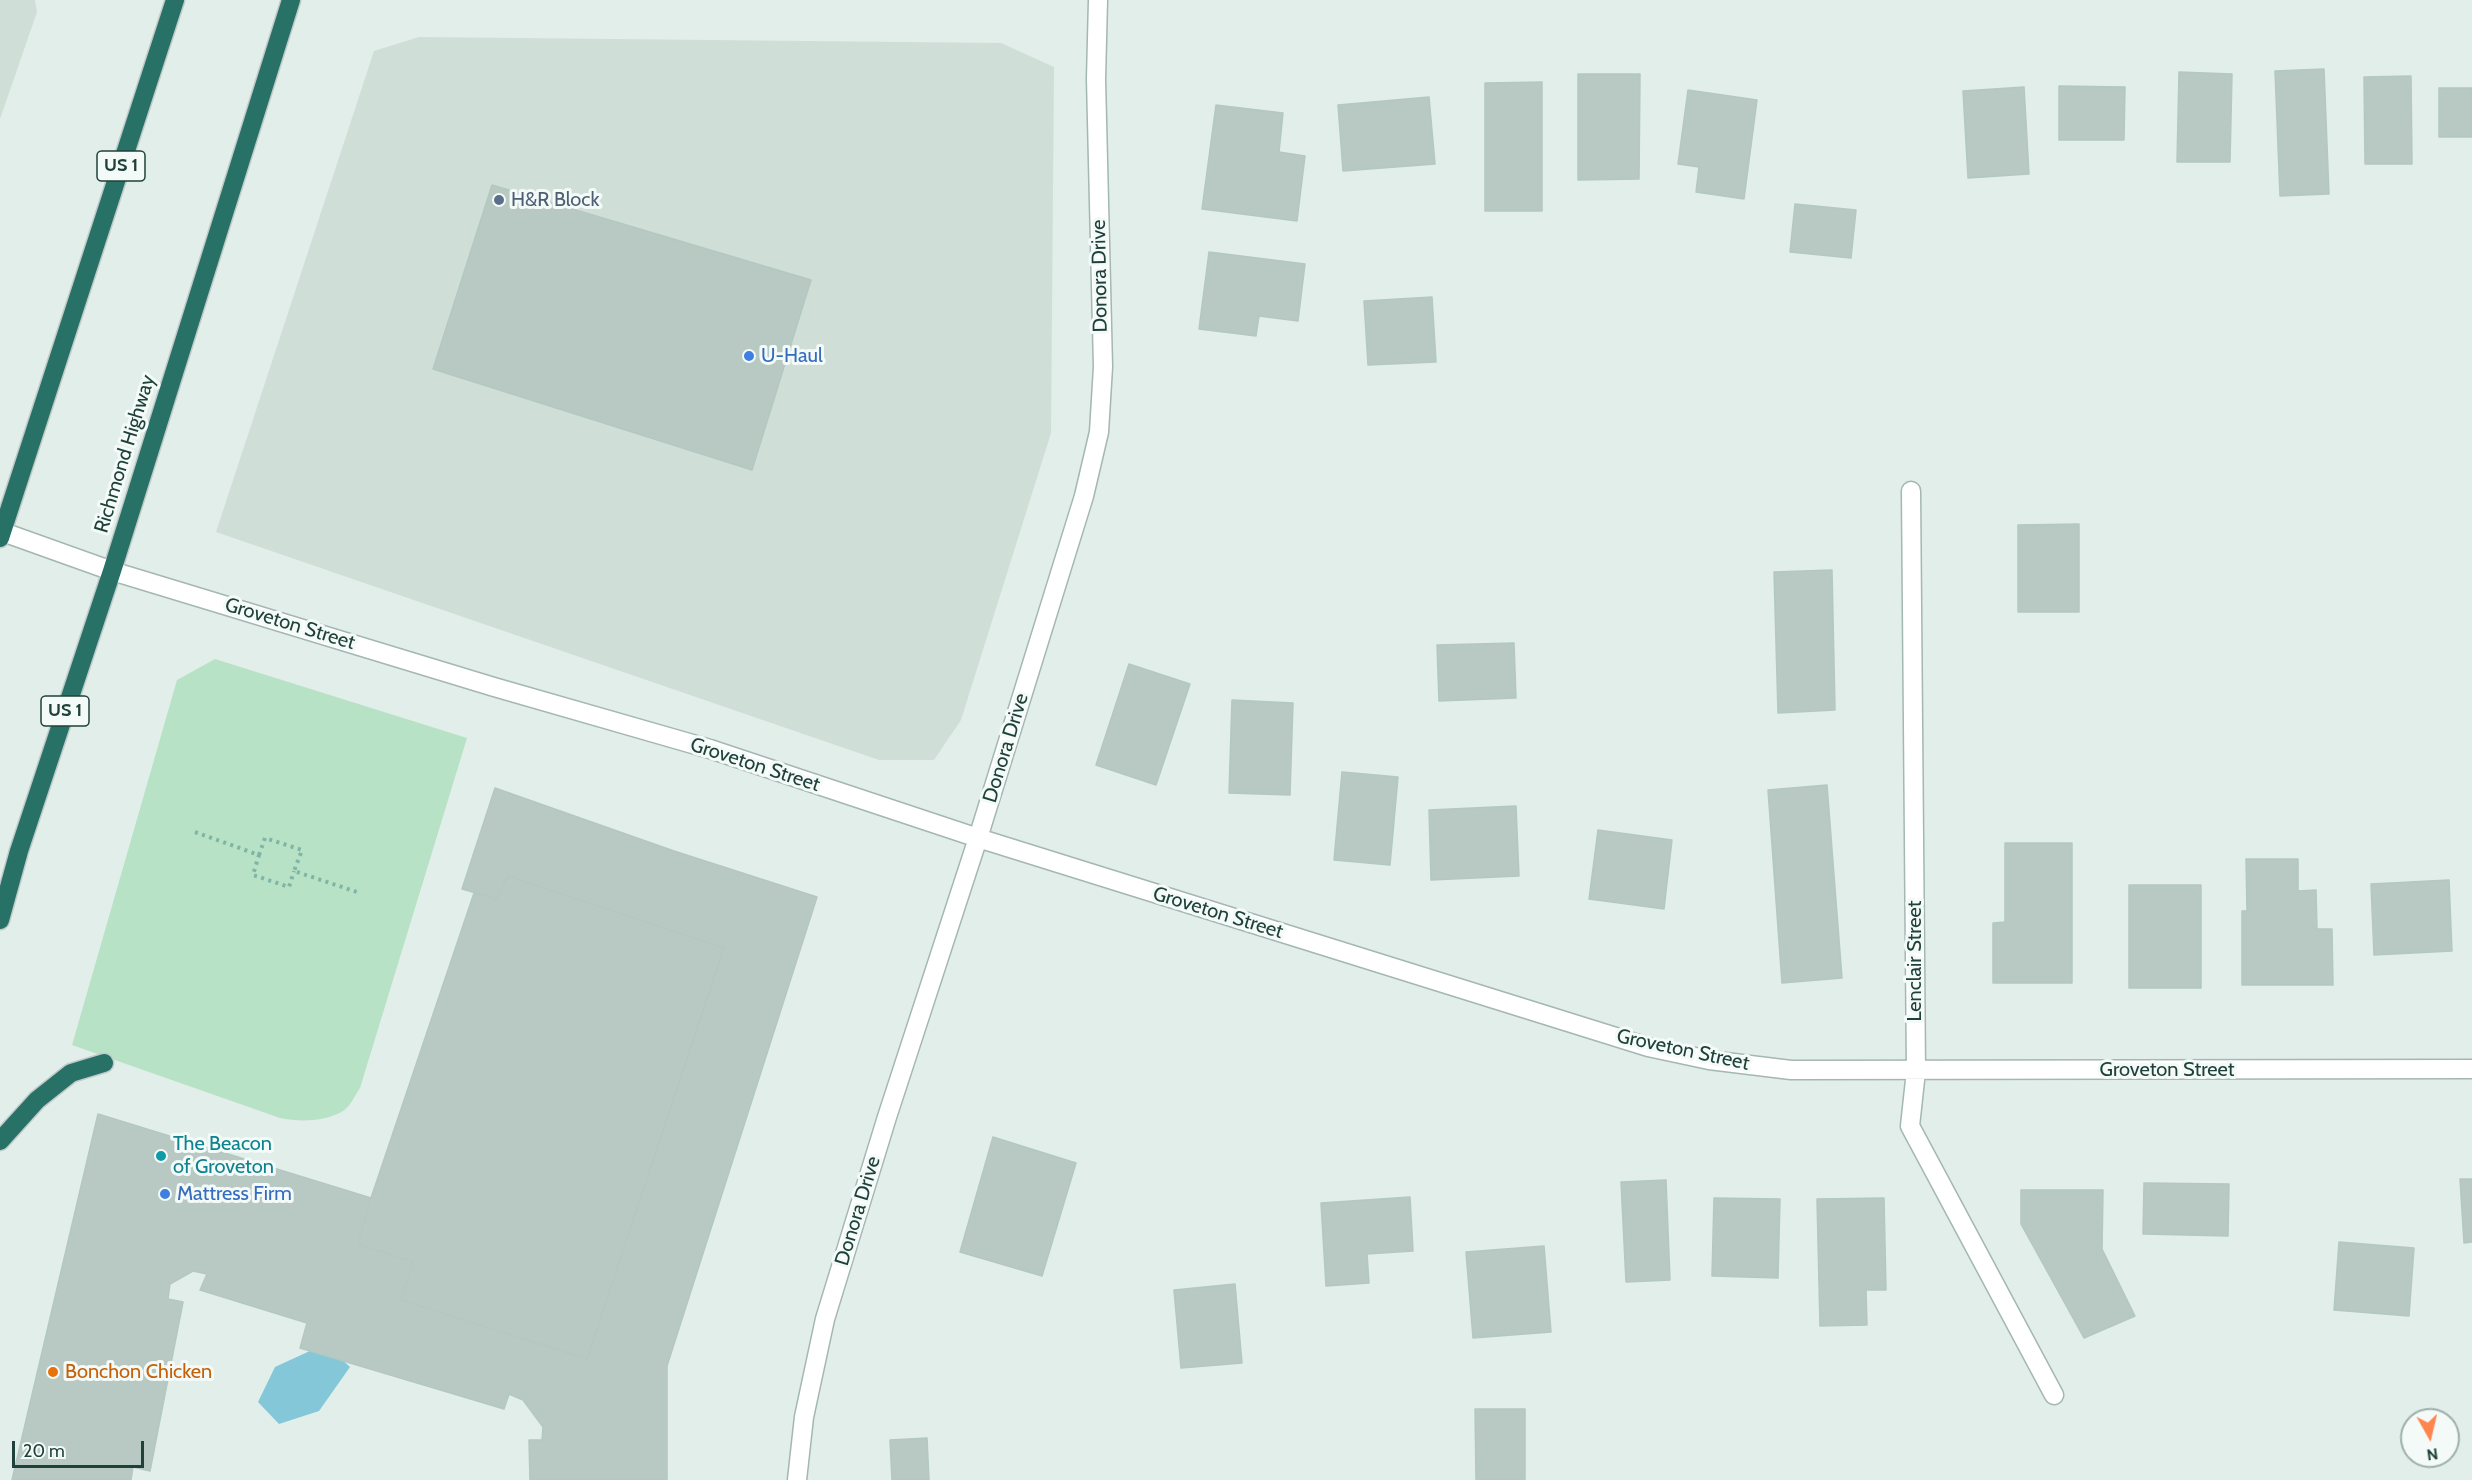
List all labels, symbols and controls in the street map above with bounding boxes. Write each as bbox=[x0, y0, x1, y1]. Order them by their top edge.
road number: US 1 bbox=[97, 151, 145, 181]
place label: H&R Block bbox=[511, 188, 599, 212]
marker: H&R Block bbox=[492, 193, 506, 207]
street label: Donora Drive bbox=[1087, 219, 1113, 333]
place label: U-Haul bbox=[761, 344, 823, 368]
marker: U-Haul bbox=[742, 349, 756, 363]
street label: Richmond Highway bbox=[90, 372, 160, 536]
street label: Groveton Street bbox=[222, 593, 358, 655]
street label: Donora Drive bbox=[978, 691, 1034, 805]
road number: US 1 bbox=[41, 696, 89, 726]
street label: Groveton Street bbox=[687, 733, 823, 797]
street label: Groveton Street bbox=[1150, 882, 1286, 944]
street label: Lenclair Street bbox=[1903, 900, 1927, 1022]
street label: Groveton Street bbox=[1615, 1024, 1751, 1076]
street label: Groveton Street bbox=[2100, 1058, 2234, 1082]
place label: The Beacon of Groveton bbox=[173, 1132, 274, 1179]
marker: The Beacon of Groveton bbox=[154, 1149, 168, 1163]
street label: Donora Drive bbox=[830, 1154, 886, 1268]
place label: Mattress Firm bbox=[177, 1182, 292, 1206]
marker: Mattress Firm bbox=[158, 1187, 172, 1201]
place label: Bonchon Chicken bbox=[65, 1360, 212, 1384]
marker: Bonchon Chicken bbox=[46, 1365, 60, 1379]
north arrow bbox=[2400, 1408, 2460, 1468]
scale bar bbox=[15, 1429, 147, 1467]
text: 20 m bbox=[23, 1440, 65, 1462]
text: N bbox=[2425, 1444, 2439, 1465]

